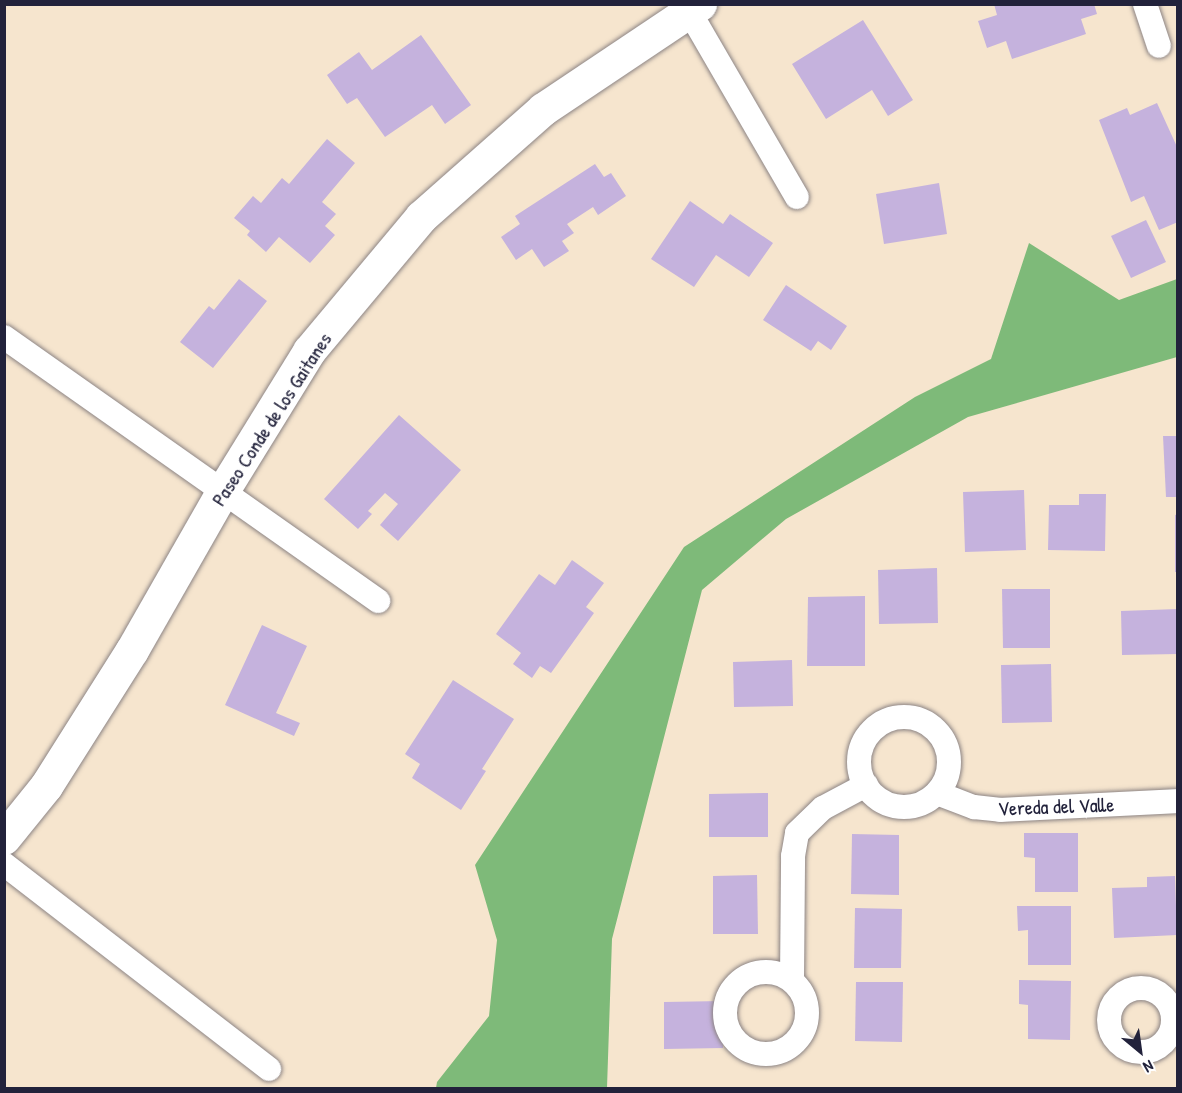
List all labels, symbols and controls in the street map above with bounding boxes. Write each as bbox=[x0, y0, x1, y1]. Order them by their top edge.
street label: Paseo Conde de los Gaitanes bbox=[206, 328, 336, 510]
street label: Vereda del Valle bbox=[997, 792, 1115, 820]
north arrow bbox=[1110, 1021, 1170, 1081]
text: N bbox=[1140, 1055, 1158, 1078]

